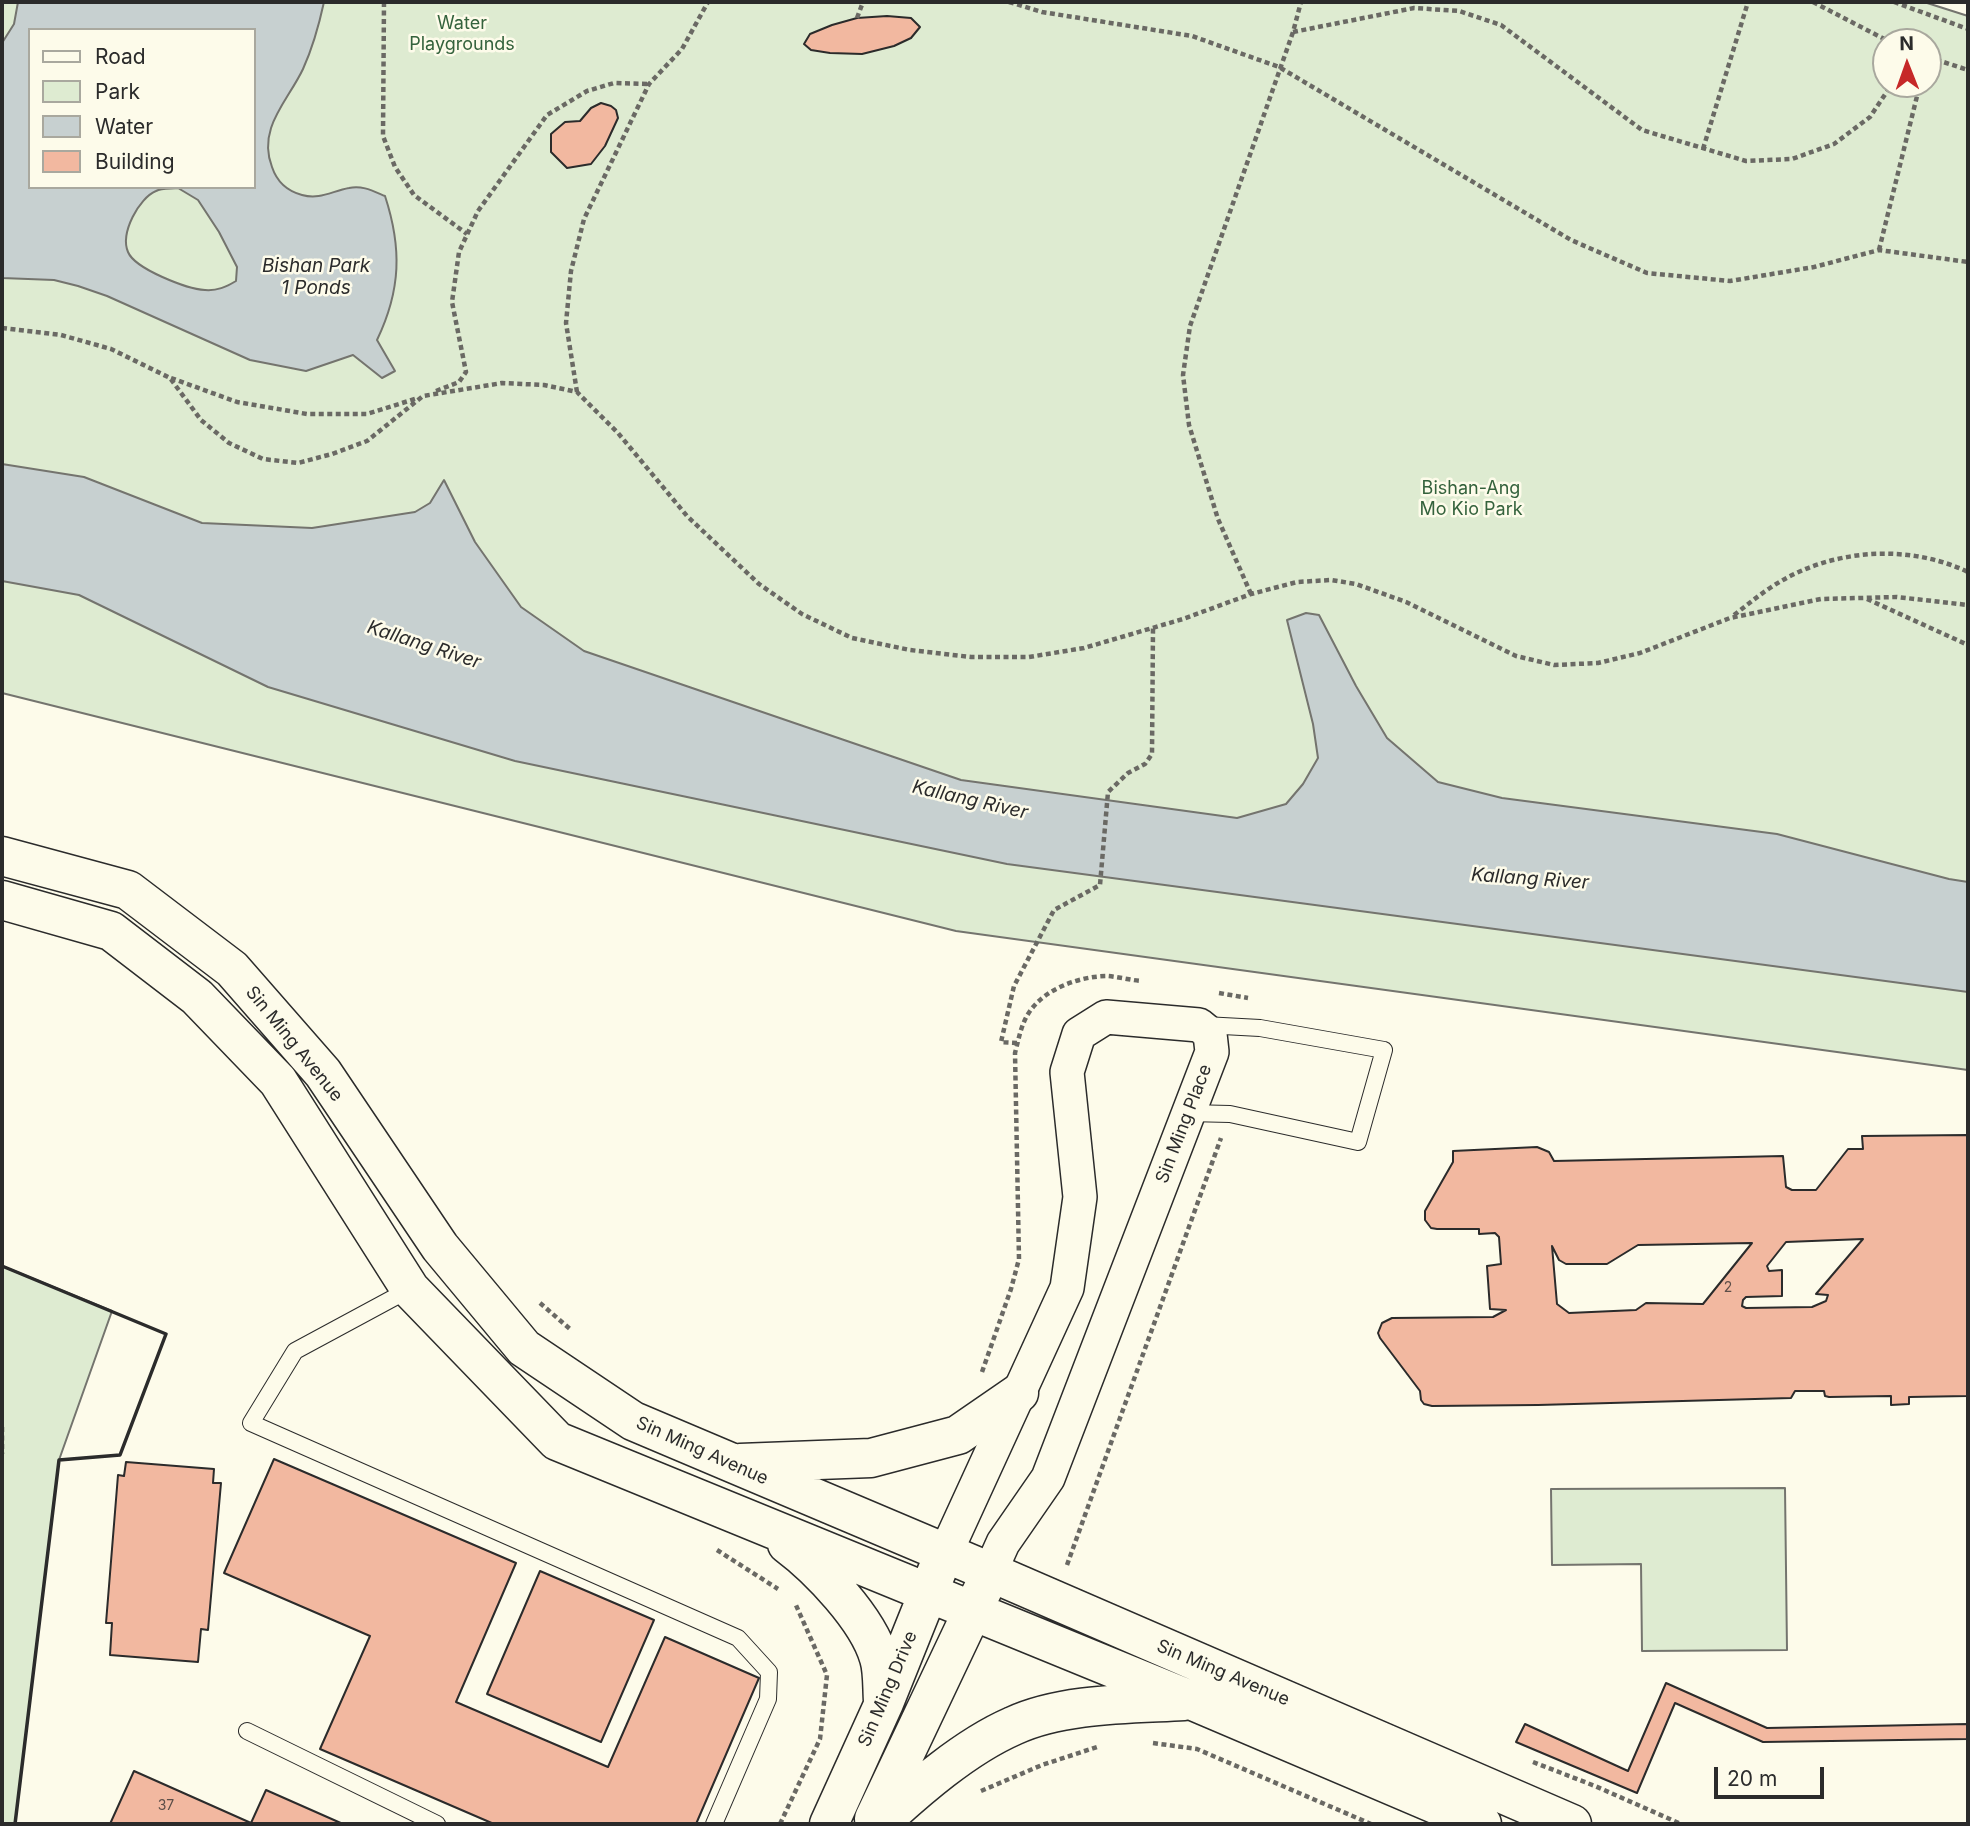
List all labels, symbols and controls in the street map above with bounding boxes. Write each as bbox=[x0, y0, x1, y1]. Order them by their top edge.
park label: Water Playgrounds bbox=[409, 13, 515, 56]
legend bbox=[28, 28, 256, 189]
north arrow bbox=[1872, 28, 1942, 98]
text: N bbox=[1899, 32, 1914, 55]
text: Road bbox=[95, 44, 146, 69]
text: Park bbox=[95, 79, 140, 104]
text: Water bbox=[95, 114, 153, 139]
text: Building bbox=[95, 149, 175, 174]
water label: Bishan Park 1 Ponds bbox=[262, 255, 370, 299]
park label: Bishan-Ang Mo Kio Park bbox=[1419, 478, 1523, 520]
water label: Kallang River bbox=[364, 616, 484, 674]
water label: Kallang River bbox=[910, 776, 1030, 824]
water label: Kallang River bbox=[1470, 864, 1590, 894]
street label: Sin Ming Avenue bbox=[241, 982, 347, 1106]
street label: Sin Ming Place bbox=[1151, 1061, 1217, 1187]
house number: 2 bbox=[1724, 1280, 1732, 1296]
street label: Sin Ming Avenue bbox=[633, 1412, 771, 1490]
street label: Sin Ming Drive bbox=[854, 1628, 922, 1750]
street label: Sin Ming Avenue bbox=[1153, 1635, 1293, 1711]
scale bar bbox=[1718, 1752, 1828, 1796]
text: 20 m bbox=[1727, 1766, 1777, 1791]
house number: 37 bbox=[158, 1798, 174, 1814]

